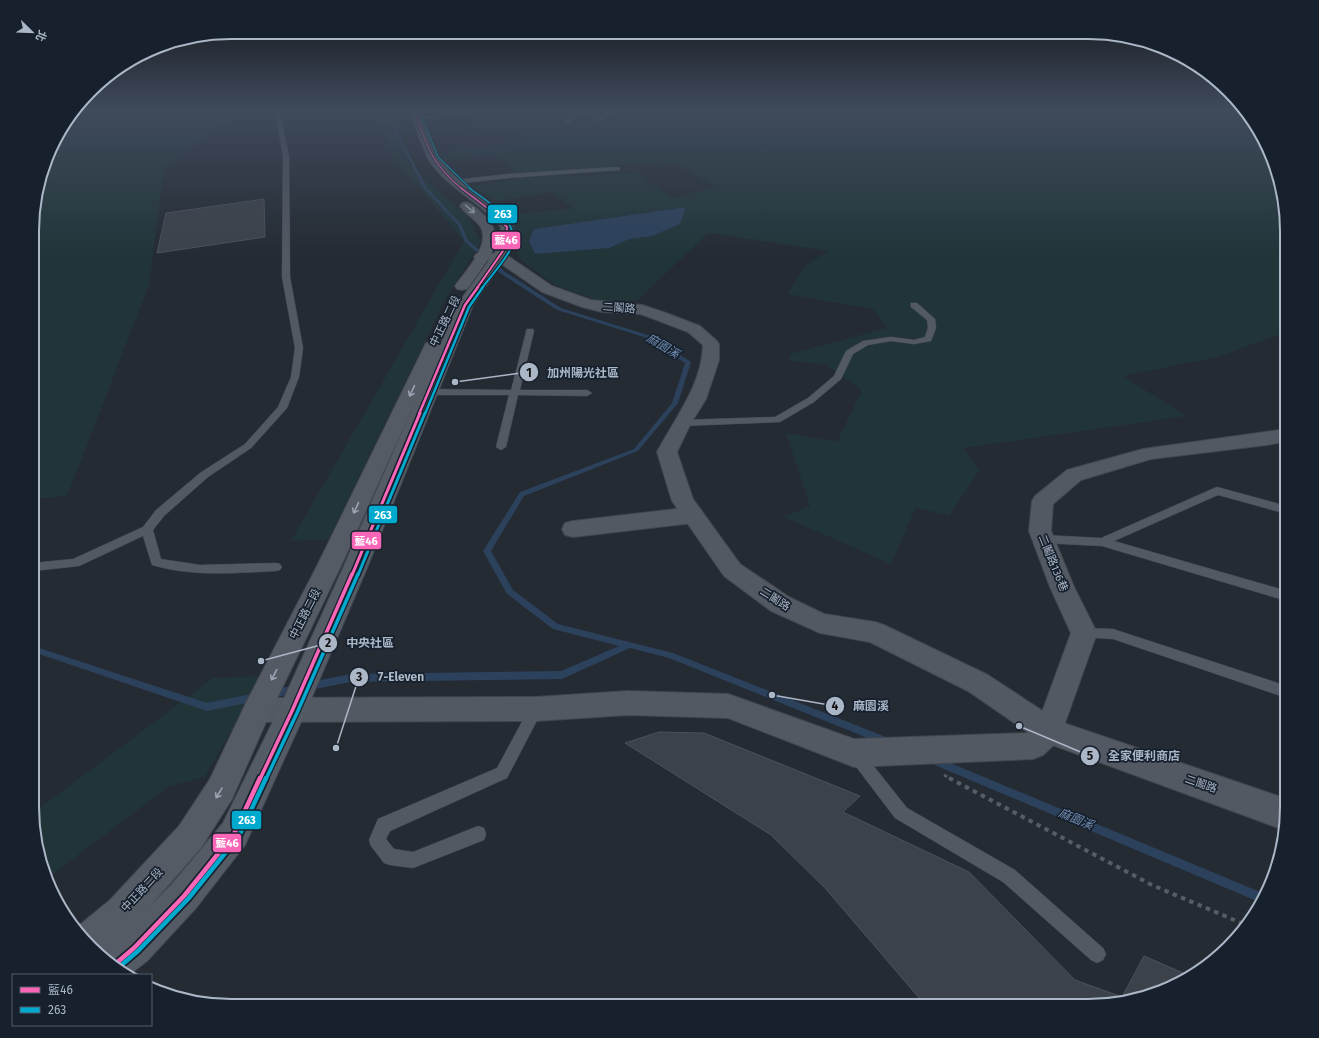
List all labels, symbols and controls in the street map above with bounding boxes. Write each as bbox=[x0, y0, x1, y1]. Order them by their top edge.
north arrow bbox=[12, 12, 52, 52]
text: 北 bbox=[33, 28, 49, 43]
line badge: 263 bbox=[487, 204, 518, 224]
one-way arrow bbox=[465, 205, 475, 214]
text: 263 bbox=[494, 208, 512, 221]
line badge: 藍46 bbox=[491, 231, 521, 250]
text: 藍46 bbox=[494, 234, 518, 247]
street label: 中正路二段 bbox=[427, 293, 463, 349]
street label: 二鬮路 bbox=[602, 300, 636, 316]
water label: 麻園溪 bbox=[644, 331, 684, 362]
callout: 加州陽光社區 bbox=[519, 360, 627, 384]
text: 1 bbox=[526, 366, 532, 380]
text: 加州陽光社區 bbox=[547, 366, 619, 380]
one-way arrow bbox=[408, 384, 415, 396]
one-way arrow bbox=[352, 502, 359, 514]
line badge: 263 bbox=[368, 505, 398, 524]
text: 263 bbox=[374, 509, 392, 522]
line badge: 藍46 bbox=[351, 531, 382, 550]
street label: 二鬮路136巷 bbox=[1036, 533, 1070, 593]
text: 藍46 bbox=[354, 535, 378, 548]
street label: 二鬮路 bbox=[758, 585, 792, 613]
street label: 中正路二段 bbox=[287, 587, 323, 641]
callout: 中央社區 bbox=[318, 631, 402, 655]
text: 2 bbox=[325, 636, 331, 650]
text: 中央社區 bbox=[346, 636, 394, 650]
callout: 7-Eleven bbox=[349, 665, 432, 689]
one-way arrow bbox=[270, 669, 278, 681]
text: 3 bbox=[355, 670, 362, 684]
text: 7-Eleven bbox=[378, 670, 424, 684]
callout: 麻園溪 bbox=[825, 694, 897, 718]
text: 4 bbox=[832, 699, 839, 713]
text: 麻園溪 bbox=[853, 699, 889, 713]
callout: 全家便利商店 bbox=[1080, 744, 1188, 768]
text: 5 bbox=[1087, 749, 1094, 763]
text: 全家便利商店 bbox=[1108, 749, 1180, 763]
street label: 二鬮路 bbox=[1183, 772, 1219, 796]
one-way arrow bbox=[214, 787, 222, 799]
water label: 麻園溪 bbox=[1057, 806, 1097, 833]
line badge: 263 bbox=[231, 810, 262, 830]
text: 263 bbox=[238, 814, 256, 827]
line badge: 藍46 bbox=[212, 833, 242, 853]
text: 藍46 bbox=[215, 837, 239, 850]
street label: 中正路二段 bbox=[118, 865, 166, 915]
legend bbox=[12, 974, 152, 1026]
text: 藍46 bbox=[48, 983, 73, 997]
text: 263 bbox=[48, 1003, 66, 1017]

